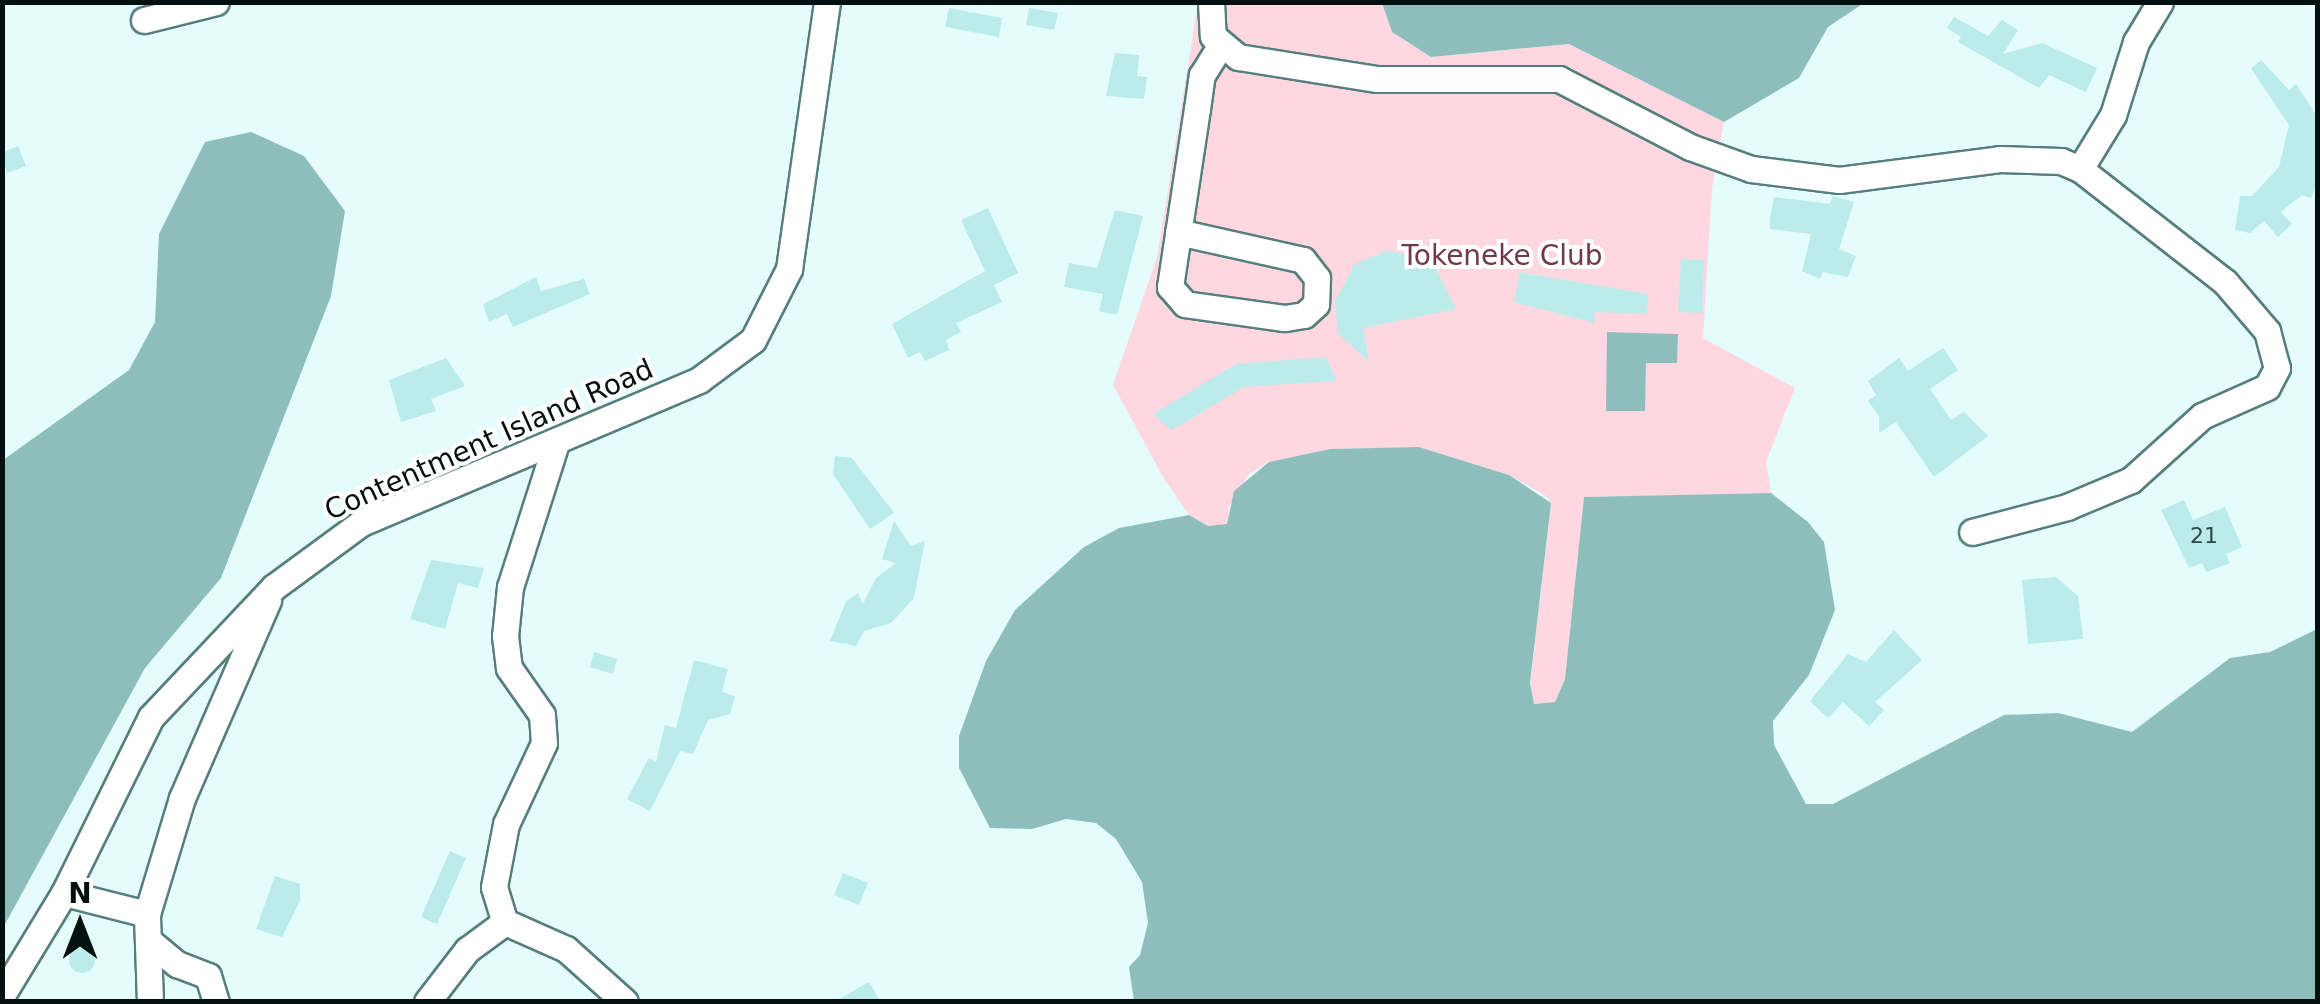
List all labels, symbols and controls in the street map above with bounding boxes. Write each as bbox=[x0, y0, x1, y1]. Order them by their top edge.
park label: Tokeneke Club bbox=[1401, 239, 1603, 273]
street label: Contentment Island Road bbox=[320, 352, 658, 528]
house number: 21 bbox=[2190, 523, 2218, 549]
north arrow bbox=[30, 874, 130, 974]
text: N bbox=[68, 877, 92, 910]

